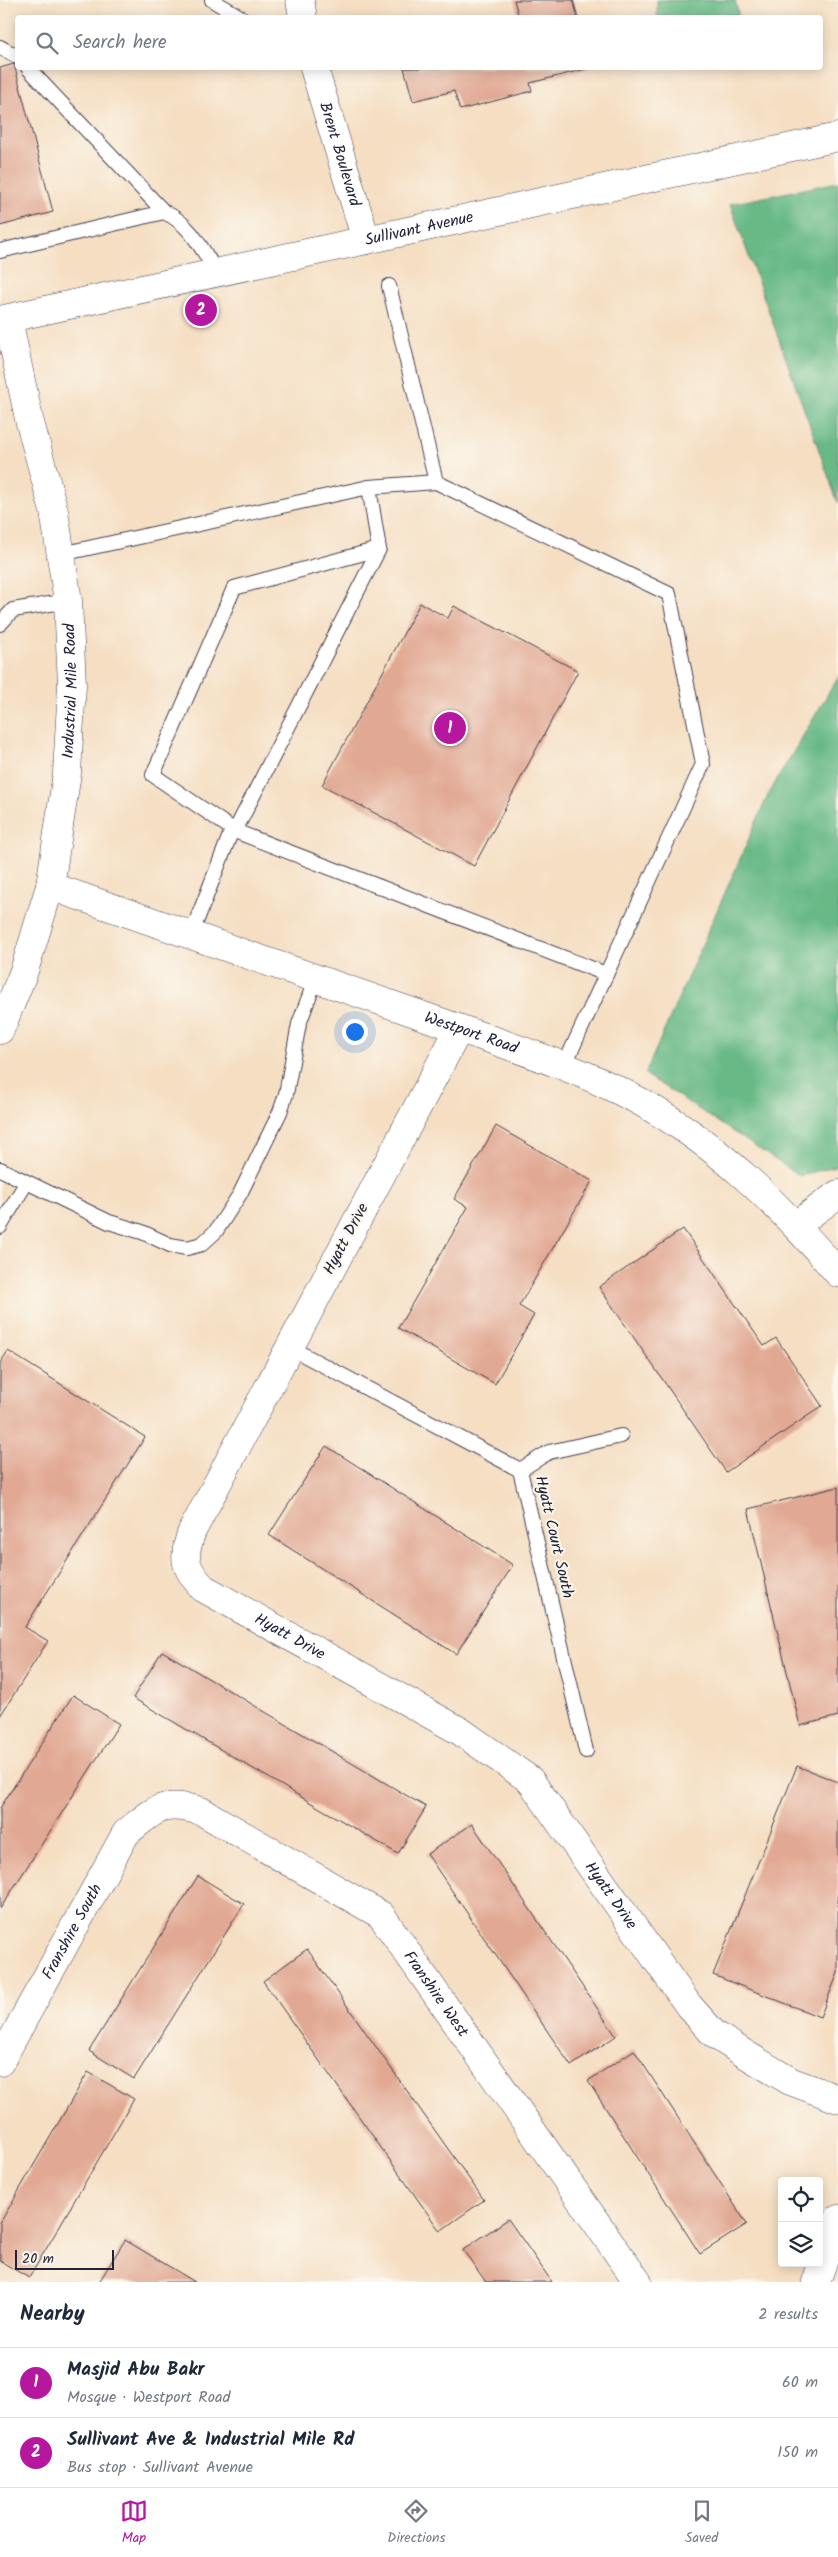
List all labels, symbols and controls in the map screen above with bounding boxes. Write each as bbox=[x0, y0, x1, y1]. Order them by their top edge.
search box bbox=[15, 15, 823, 70]
text: Search here bbox=[73, 28, 167, 58]
icon: search bbox=[33, 29, 61, 57]
street label: Brent Boulevard bbox=[312, 99, 368, 210]
street label: Sullivant Avenue bbox=[363, 204, 476, 252]
pin: 2 bbox=[185, 291, 217, 329]
street label: Industrial Mile Road bbox=[55, 622, 85, 759]
pin: 1 bbox=[434, 709, 466, 747]
street label: Westport Road bbox=[421, 1005, 523, 1061]
your location bbox=[342, 1019, 368, 1045]
street label: Hyatt Drive bbox=[317, 1199, 375, 1279]
street label: Hyatt Court South bbox=[528, 1473, 580, 1601]
street label: Hyatt Drive bbox=[250, 1607, 330, 1666]
street label: Hyatt Drive bbox=[578, 1856, 644, 1934]
street label: Franshire South bbox=[35, 1879, 108, 1984]
street label: Franshire West bbox=[397, 1945, 476, 2043]
map controls bbox=[778, 2177, 823, 2267]
button: locate bbox=[778, 2177, 823, 2222]
button: layers bbox=[778, 2222, 823, 2267]
scale bar bbox=[15, 2247, 114, 2270]
text: 20 m bbox=[22, 2248, 54, 2270]
text: Nearby bbox=[20, 2298, 85, 2331]
text: 2 results bbox=[758, 2302, 818, 2327]
text: Masjid Abu Bakr bbox=[67, 2355, 204, 2385]
text: 1 bbox=[34, 2370, 38, 2395]
text: 60 m bbox=[782, 2370, 818, 2395]
text: Mosque · Westport Road bbox=[67, 2385, 230, 2410]
text: Sullivant Ave & Industrial Mile Rd bbox=[67, 2425, 355, 2455]
text: 2 bbox=[31, 2440, 41, 2465]
text: 150 m bbox=[777, 2440, 818, 2465]
text: Bus stop · Sullivant Avenue bbox=[67, 2455, 253, 2480]
tab: Map bbox=[120, 2497, 148, 2549]
tab: Directions bbox=[387, 2497, 445, 2549]
tab: Saved bbox=[685, 2497, 718, 2549]

